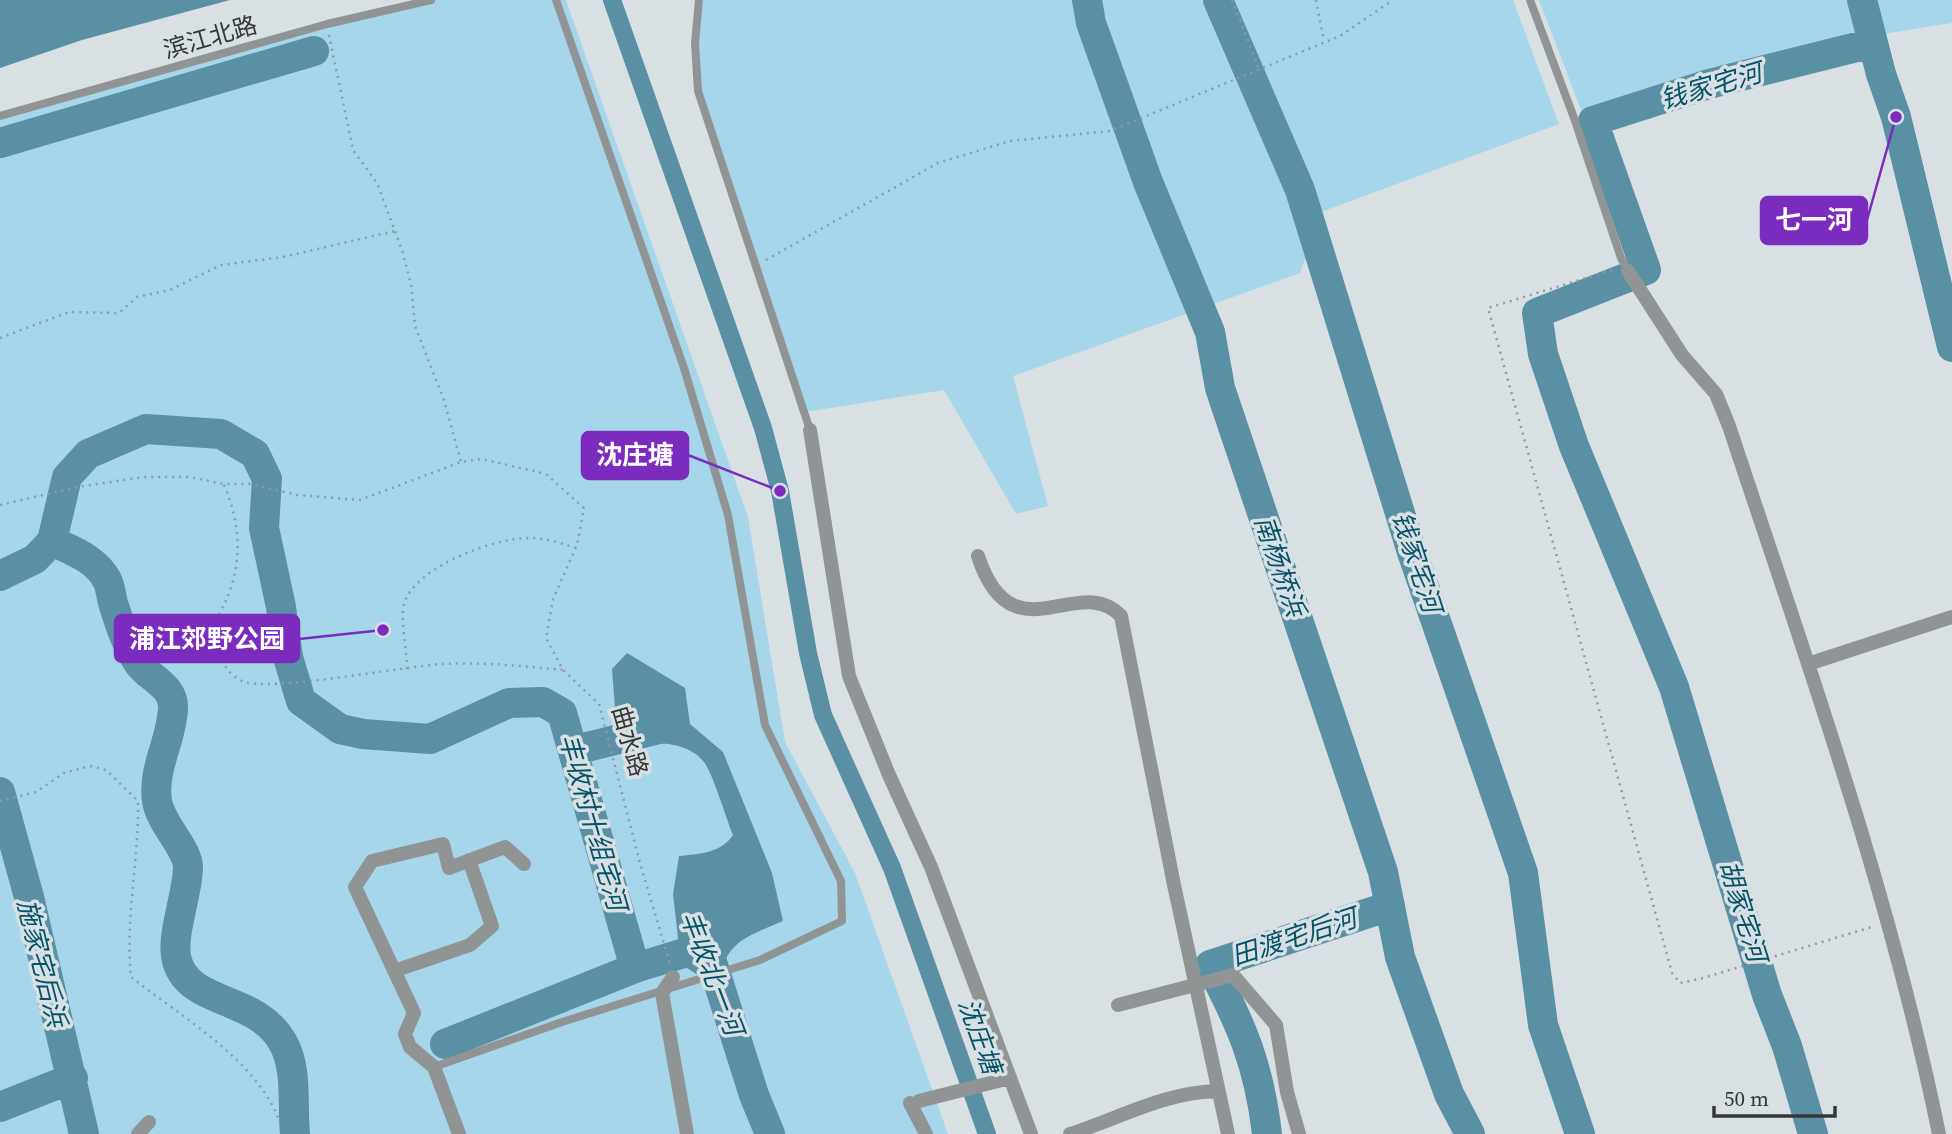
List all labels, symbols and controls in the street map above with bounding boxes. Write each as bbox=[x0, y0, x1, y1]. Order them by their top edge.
street label: 滨江北路 bbox=[159, 8, 261, 66]
water label: 钱家宅河 bbox=[1656, 53, 1771, 118]
callout: 七一河 bbox=[1761, 197, 1867, 244]
text: 七一河 bbox=[1775, 202, 1853, 238]
callout: 沈庄塘 bbox=[582, 432, 688, 479]
text: 沈庄塘 bbox=[596, 437, 674, 473]
water label: 钱家宅河 bbox=[1384, 507, 1452, 622]
water label: 南杨桥浜 bbox=[1246, 511, 1315, 623]
callout: 浦江郊野公园 bbox=[115, 615, 299, 662]
text: 浦江郊野公园 bbox=[129, 621, 285, 657]
street label: 曲水路 bbox=[604, 702, 656, 780]
water label: 丰收村十组宅河 bbox=[551, 730, 637, 919]
water label: 胡家宅河 bbox=[1711, 856, 1777, 971]
water label: 施家宅后浜 bbox=[9, 896, 76, 1032]
water label: 田渡宅后河 bbox=[1227, 898, 1366, 974]
water label: 丰收北一河 bbox=[672, 906, 754, 1045]
water label: 沈庄塘 bbox=[950, 993, 1012, 1083]
scale bar bbox=[1714, 1074, 1835, 1118]
text: 50 m bbox=[1724, 1084, 1769, 1113]

